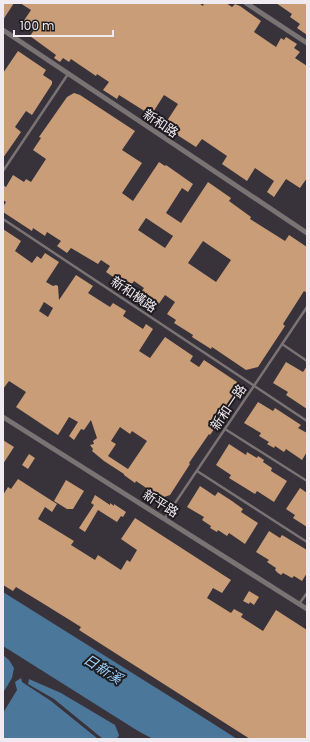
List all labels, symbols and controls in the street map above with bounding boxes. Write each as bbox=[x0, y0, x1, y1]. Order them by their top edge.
scale bar bbox=[14, 12, 113, 38]
text: 100 m bbox=[20, 17, 54, 34]
street label: 新和路 bbox=[139, 105, 182, 142]
street label: 新和橫路 bbox=[107, 272, 161, 317]
street label: 新和一路 bbox=[206, 380, 251, 434]
street label: 新平路 bbox=[139, 485, 182, 522]
water label: 日新溪 bbox=[80, 649, 128, 690]

